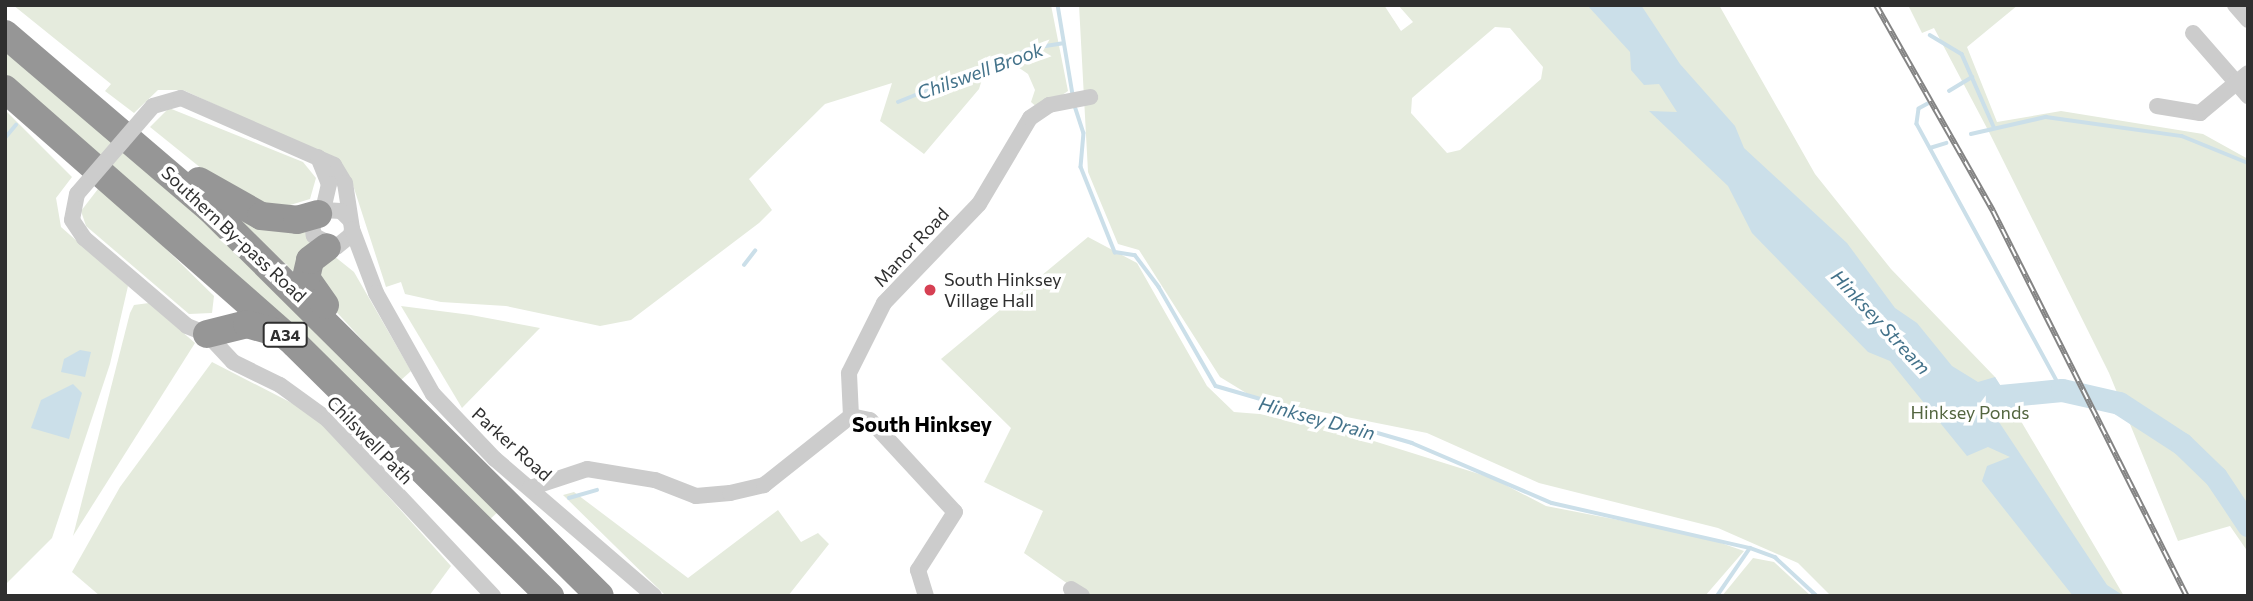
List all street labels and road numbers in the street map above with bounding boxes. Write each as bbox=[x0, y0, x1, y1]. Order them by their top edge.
street label: Southern By-pass Road bbox=[157, 161, 311, 307]
street label: Manor Road bbox=[869, 203, 953, 291]
road number: A34 bbox=[262, 322, 308, 348]
street label: Chilswell Path bbox=[322, 391, 418, 489]
street label: Parker Road bbox=[468, 403, 556, 485]

